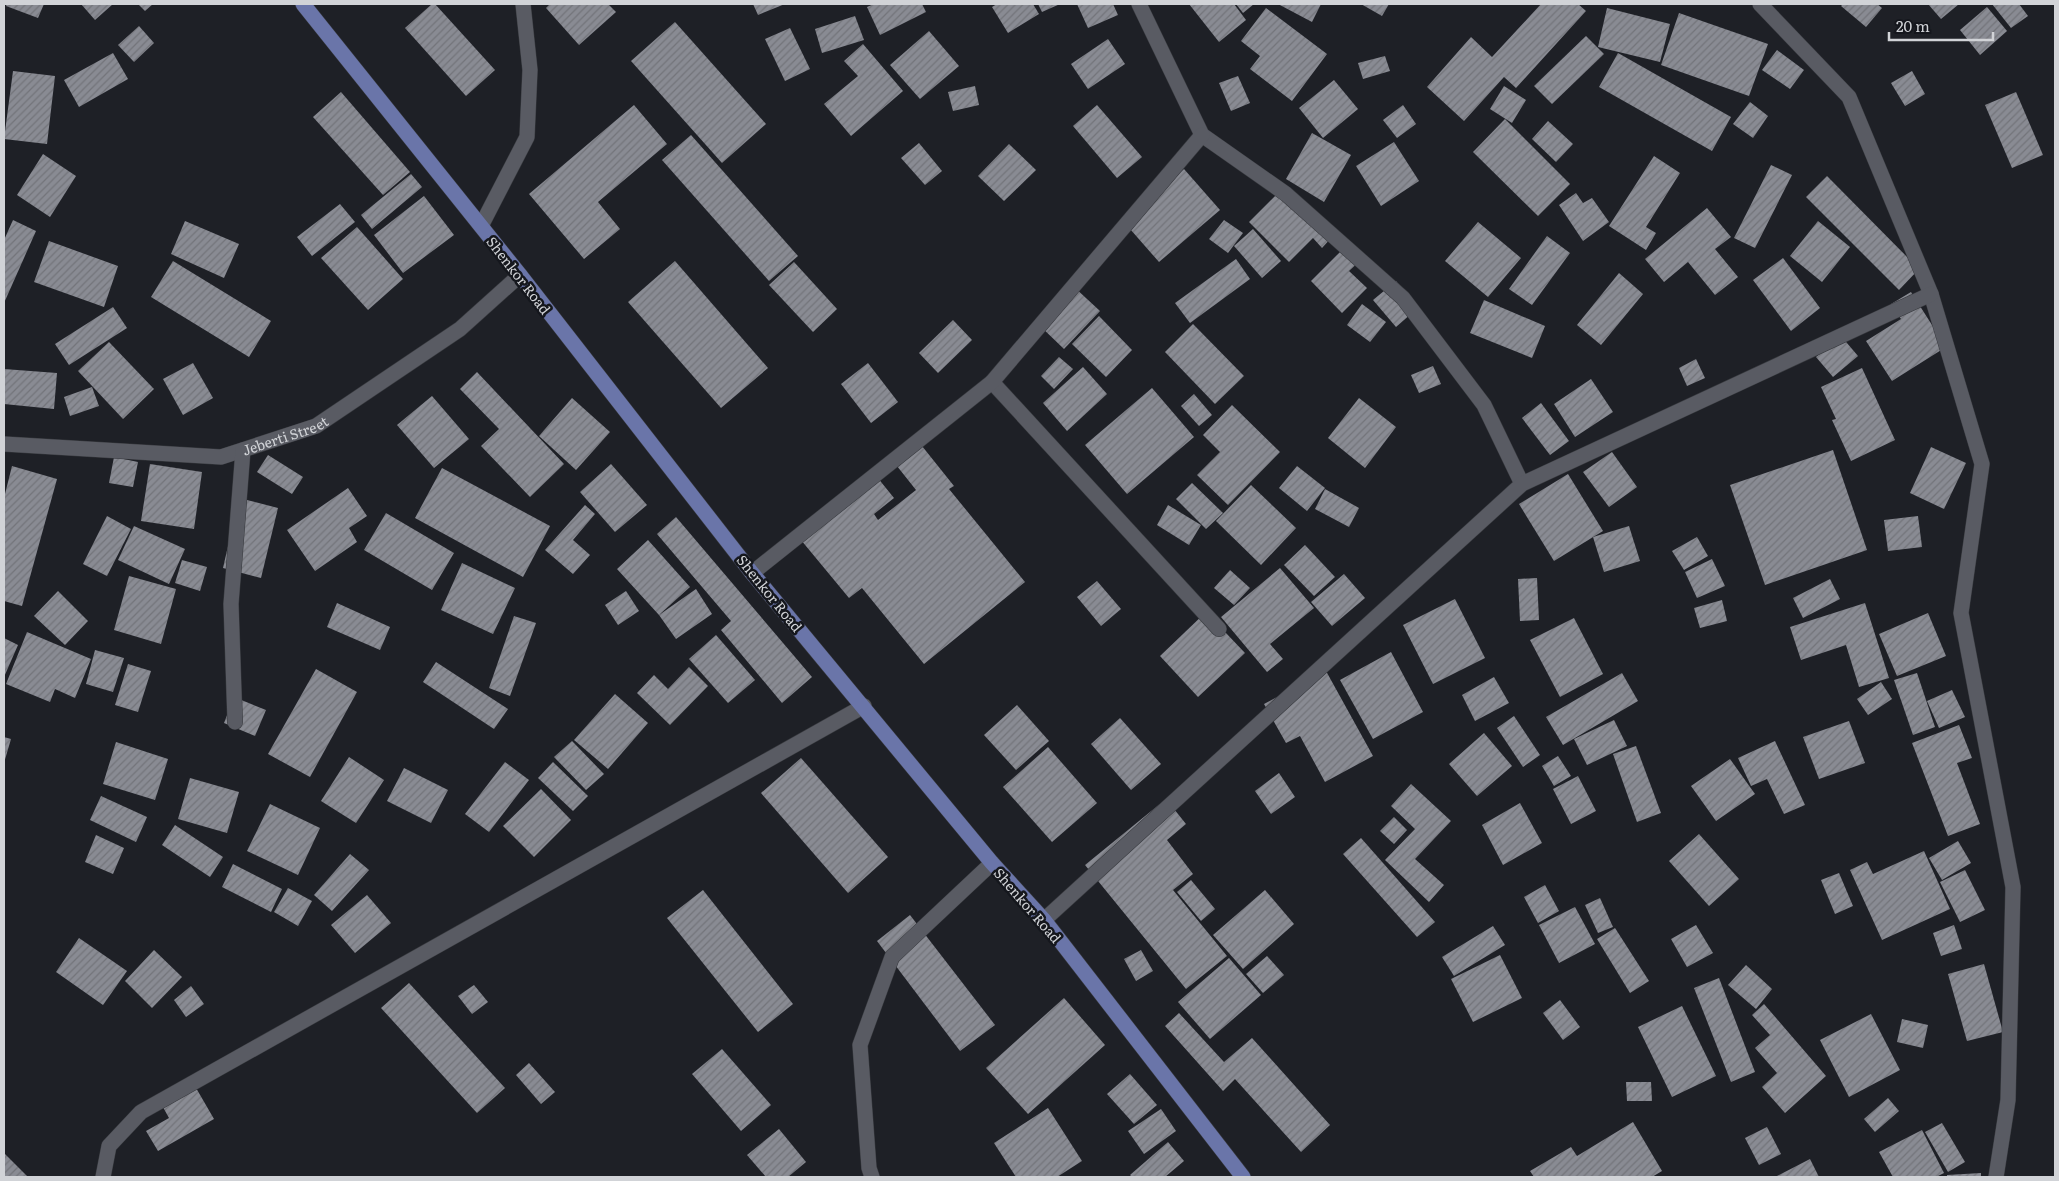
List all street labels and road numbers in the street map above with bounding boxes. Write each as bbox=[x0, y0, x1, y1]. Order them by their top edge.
street label: Shenkor Road bbox=[482, 232, 556, 318]
street label: Jeberti Street bbox=[240, 411, 332, 459]
street label: Shenkor Road bbox=[733, 550, 808, 636]
street label: Shenkor Road bbox=[990, 863, 1067, 947]

